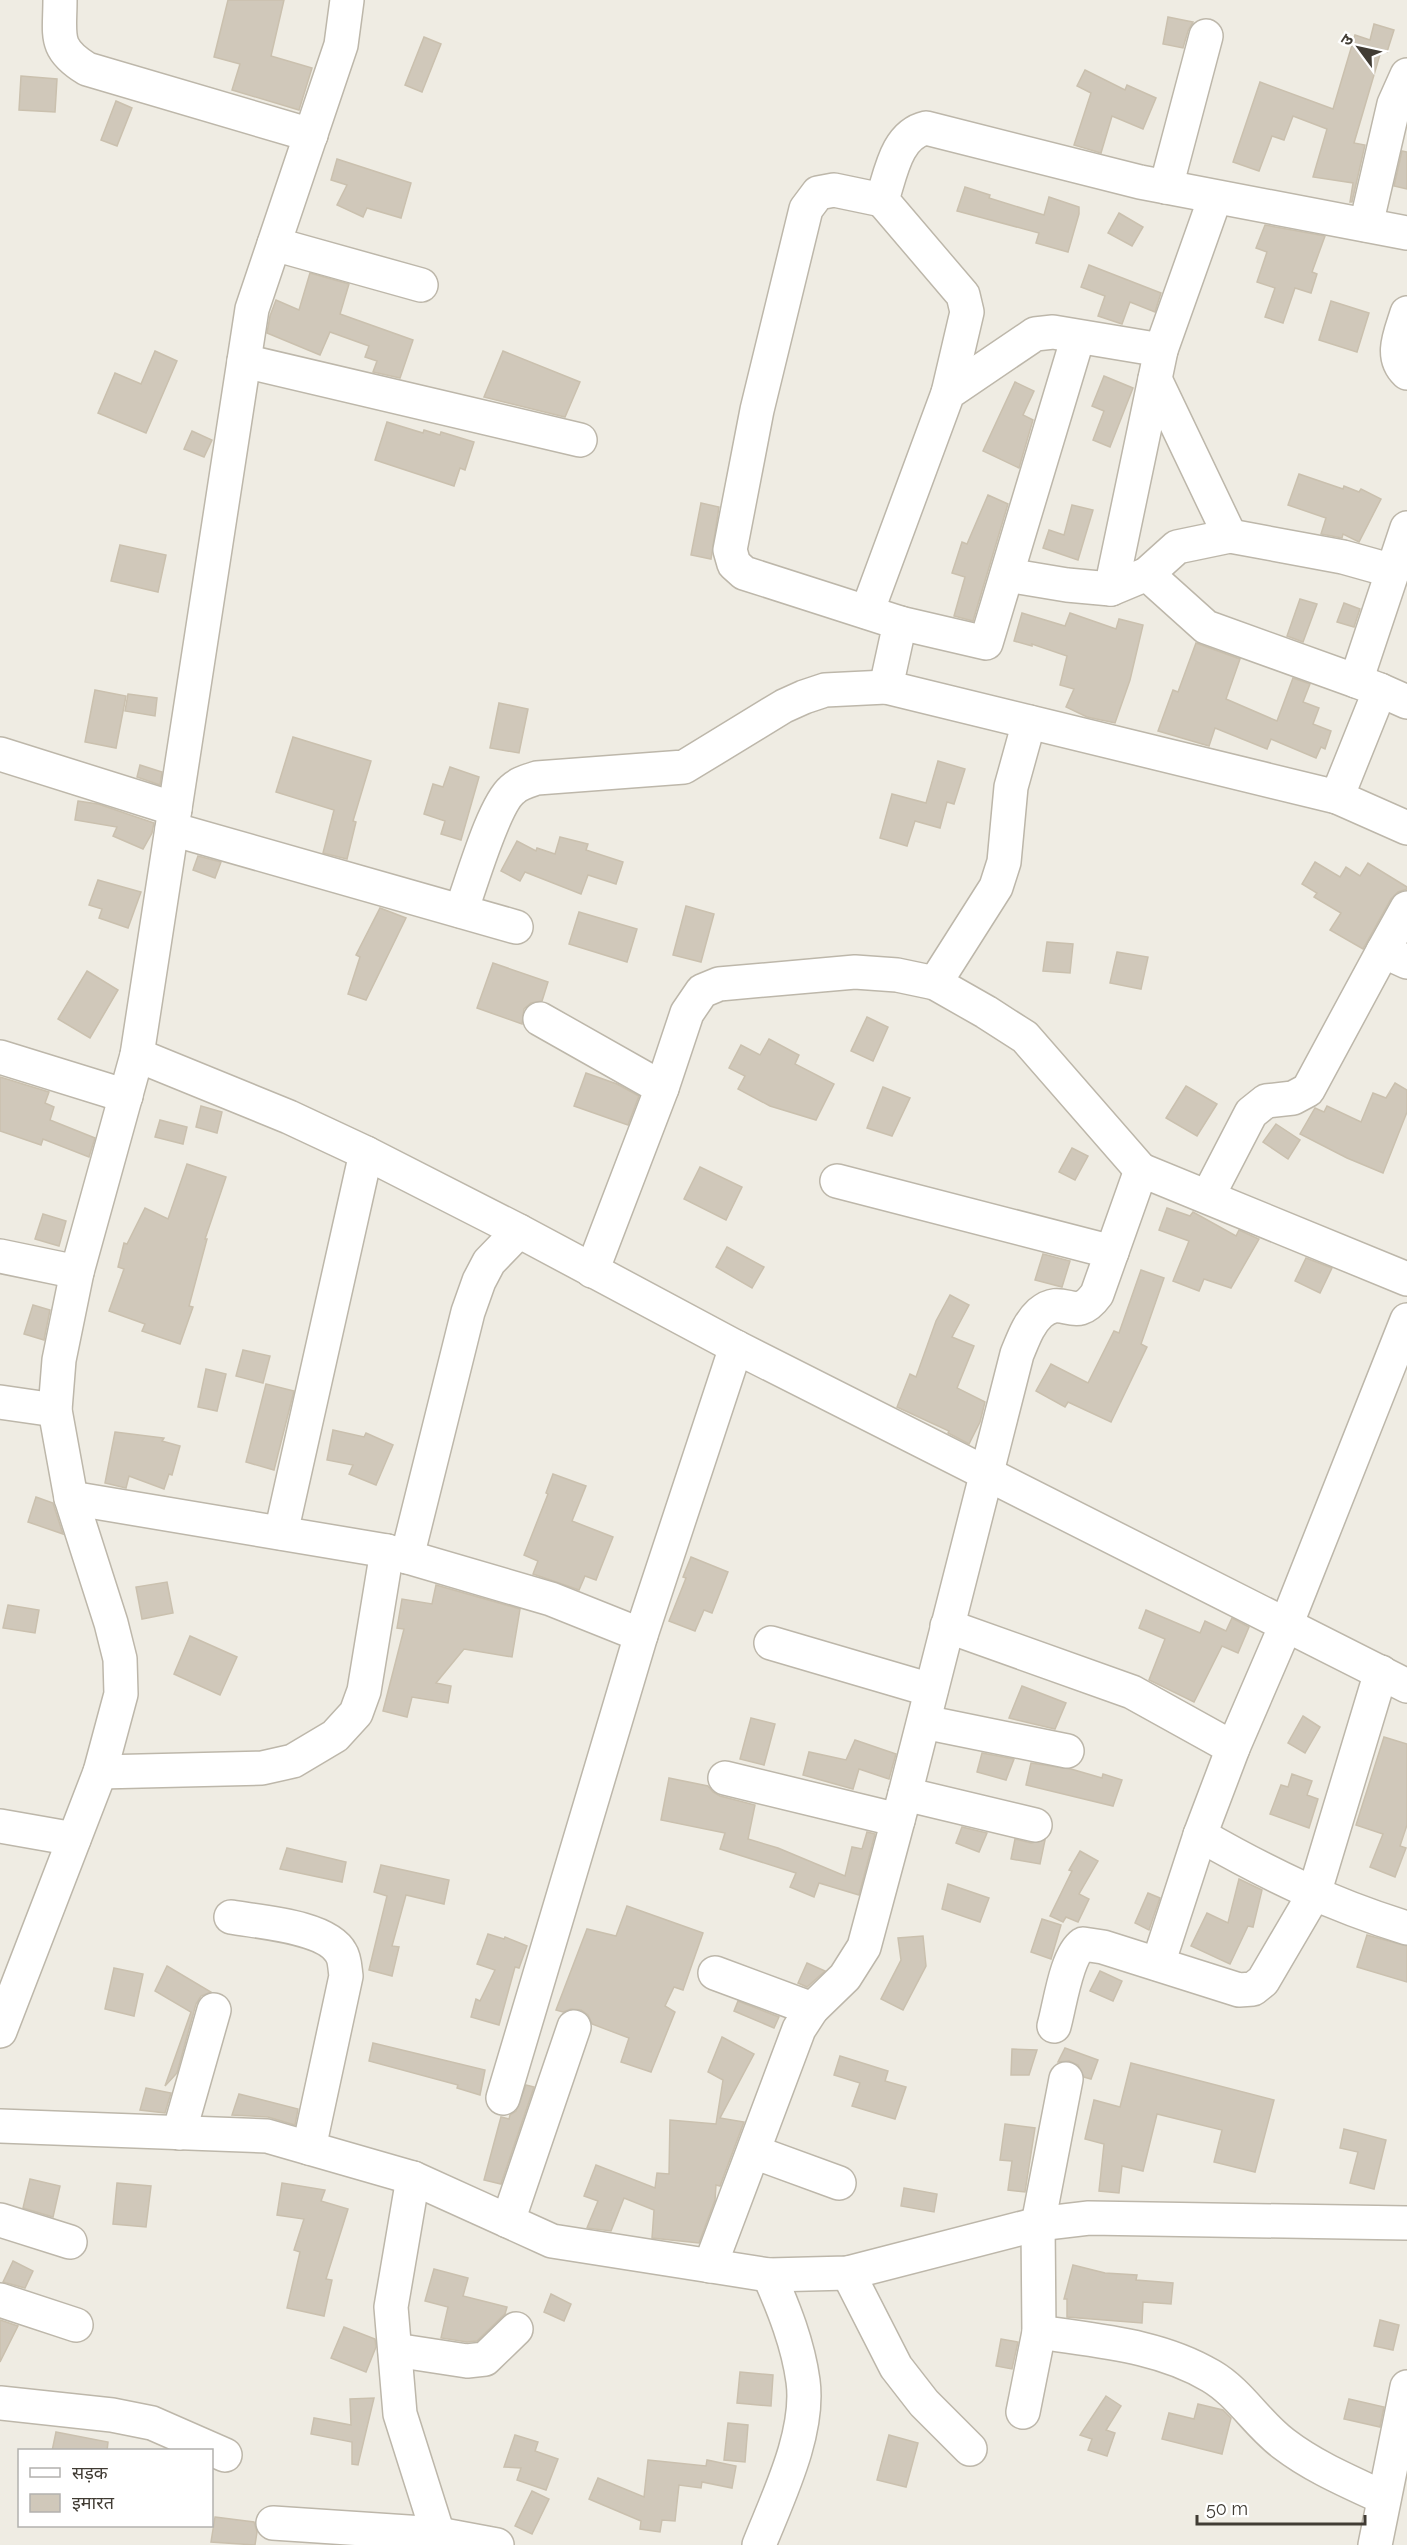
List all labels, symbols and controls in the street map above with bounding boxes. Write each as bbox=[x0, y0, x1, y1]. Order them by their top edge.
north arrow bbox=[1329, 18, 1389, 78]
text: उ bbox=[1336, 30, 1358, 49]
legend bbox=[18, 2449, 213, 2527]
text: सड़क bbox=[72, 2462, 109, 2483]
scale bar bbox=[1197, 2488, 1365, 2526]
text: इमारत bbox=[72, 2492, 115, 2513]
text: 50 m bbox=[1206, 2498, 1248, 2519]

